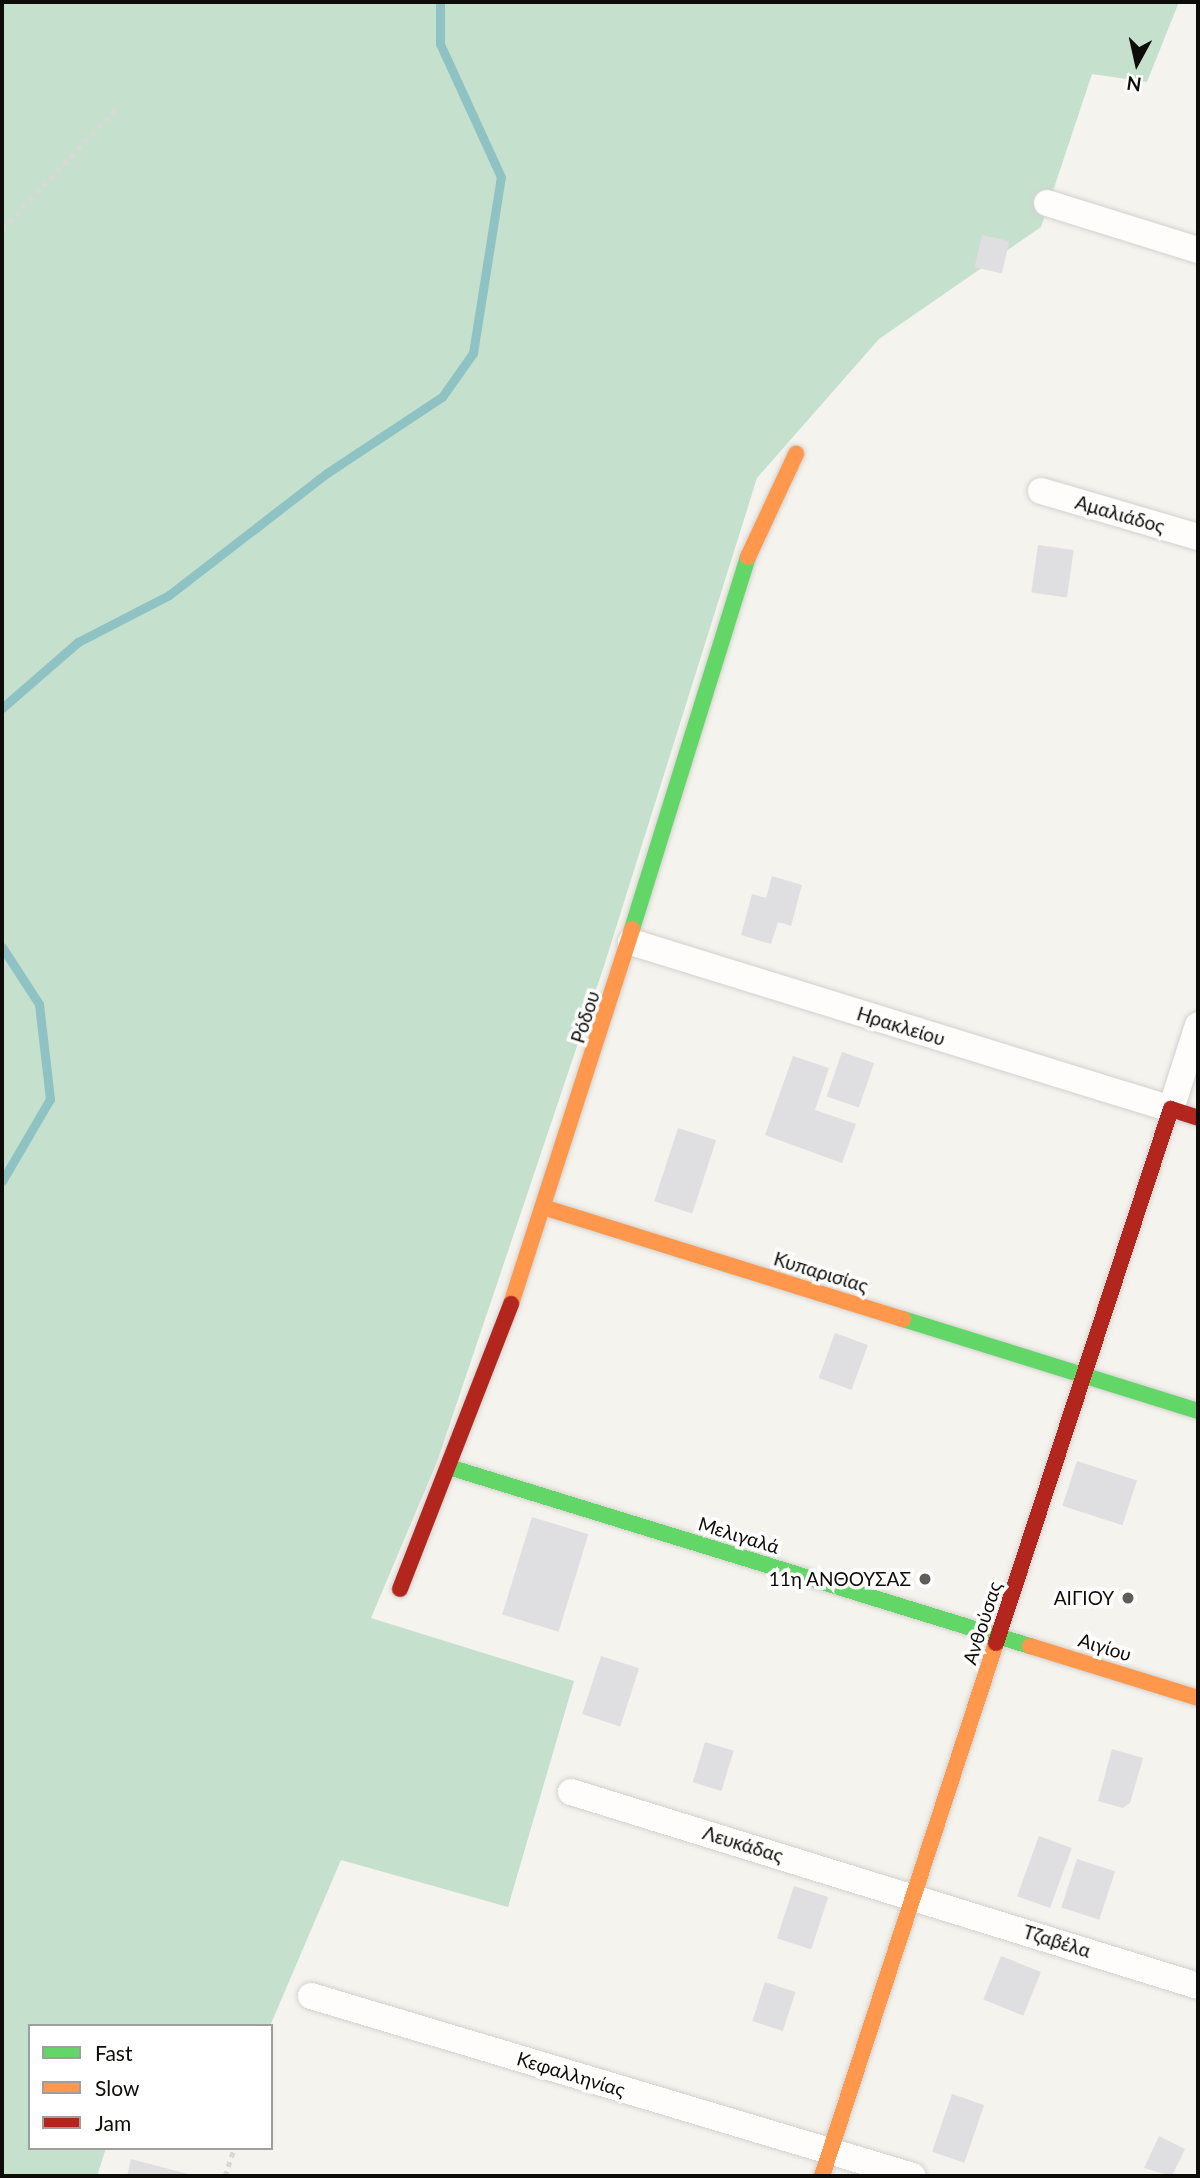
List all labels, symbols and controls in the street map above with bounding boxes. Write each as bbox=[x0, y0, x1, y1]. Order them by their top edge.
north arrow bbox=[1102, 28, 1172, 98]
text: N bbox=[1125, 72, 1143, 97]
street label: Αμαλιάδος bbox=[1073, 490, 1167, 538]
street label: Ρόδου bbox=[566, 988, 604, 1046]
street label: Ηρακλείου bbox=[854, 1002, 948, 1050]
street label: Κυπαρισίας bbox=[771, 1247, 871, 1297]
street label: Μελιγαλά bbox=[696, 1512, 782, 1558]
place label: 11η ΑΝΘΟΥΣΑΣ bbox=[768, 1568, 911, 1590]
marker: 11η ΑΝΘΟΥΣΑΣ bbox=[917, 1571, 933, 1587]
street label: Ανθούσας bbox=[958, 1579, 1006, 1667]
place label: ΑΙΓΙΟΥ bbox=[1054, 1587, 1114, 1609]
marker: ΑΙΓΙΟΥ bbox=[1120, 1590, 1136, 1606]
street label: Αιγίου bbox=[1076, 1628, 1134, 1666]
street label: Λευκάδας bbox=[700, 1821, 786, 1867]
street label: Τζαβέλα bbox=[1020, 1920, 1094, 1962]
legend bbox=[28, 2024, 273, 2150]
text: Fast bbox=[95, 2040, 132, 2065]
street label: Κεφαλληνίας bbox=[514, 2047, 628, 2101]
text: Slow bbox=[95, 2075, 139, 2100]
text: Jam bbox=[95, 2110, 131, 2135]

